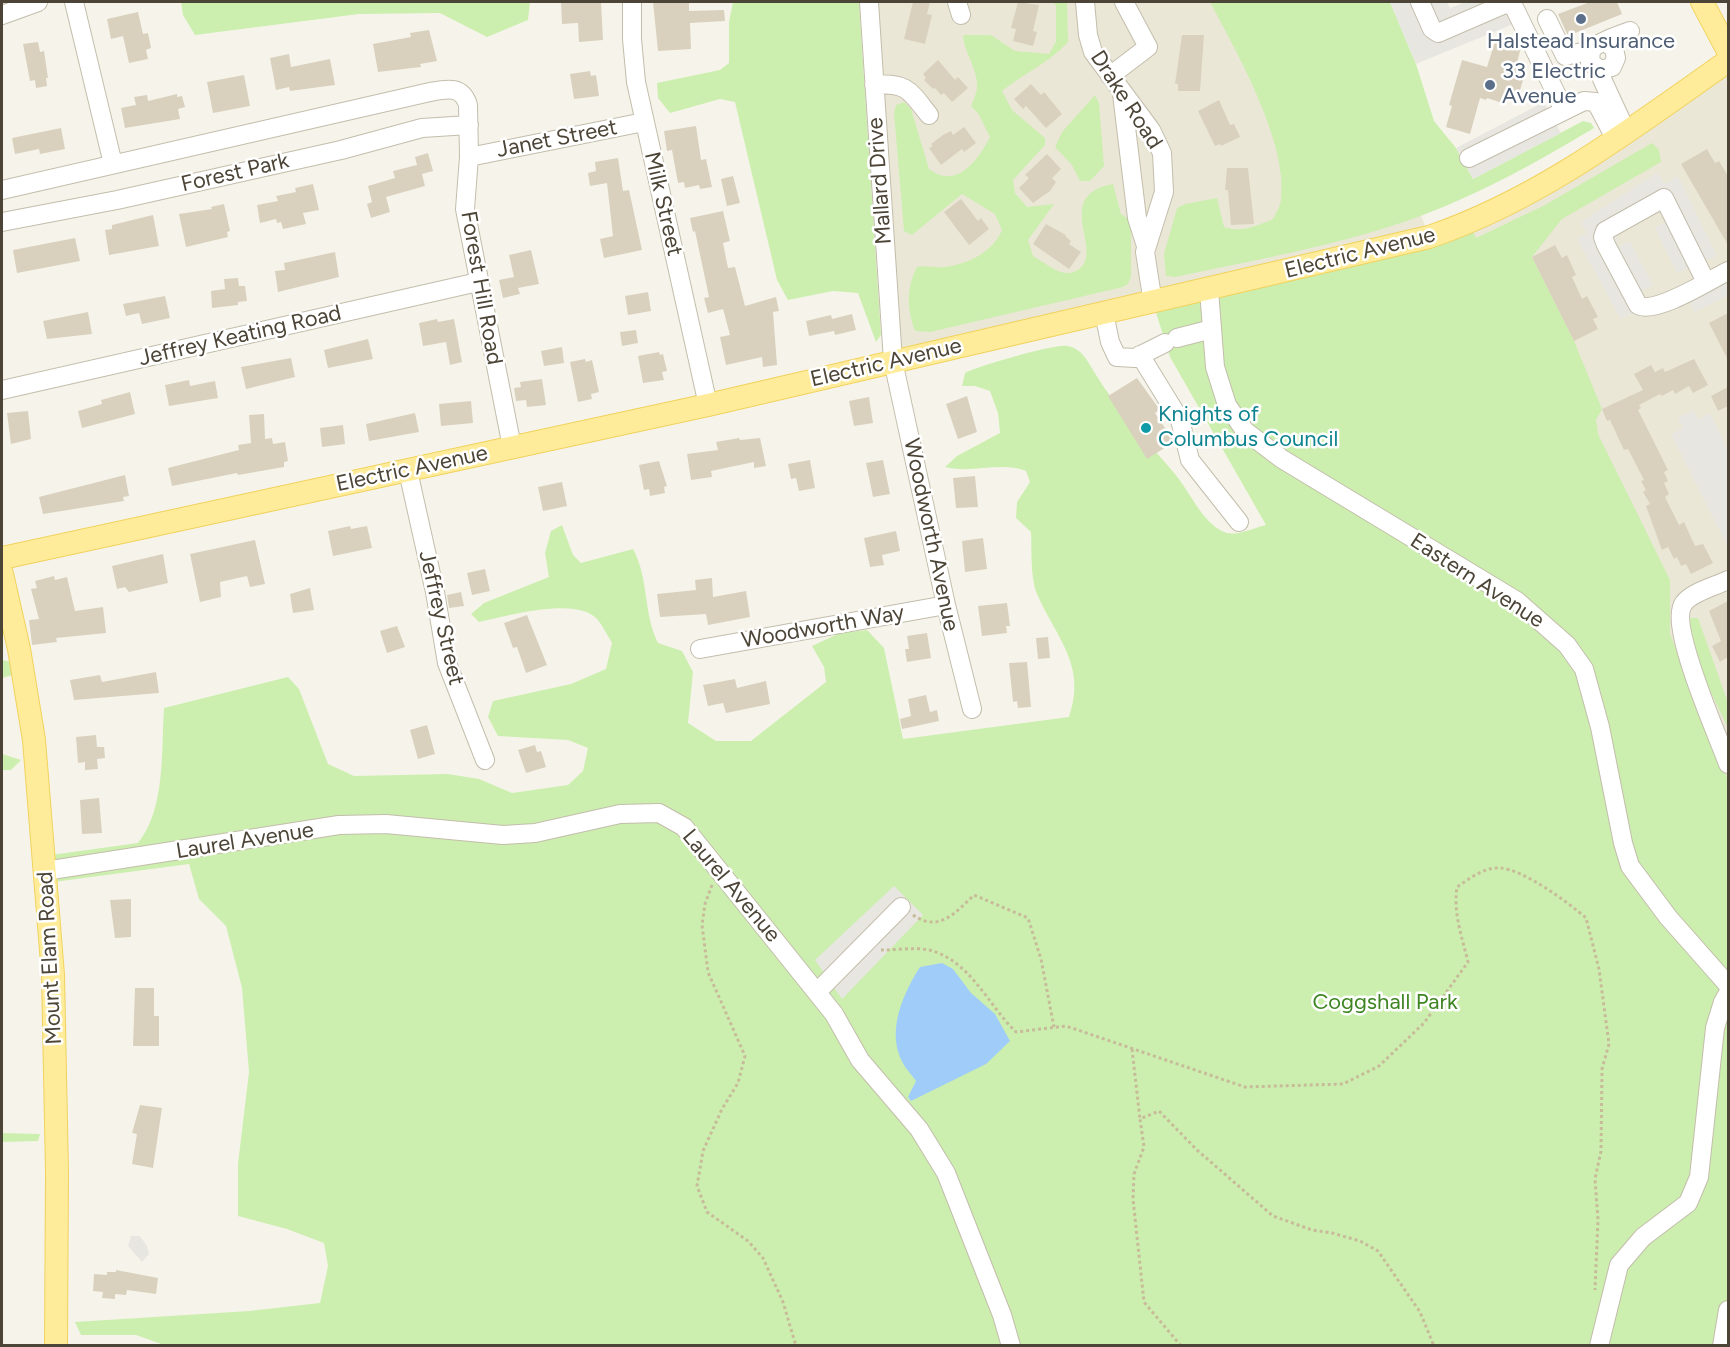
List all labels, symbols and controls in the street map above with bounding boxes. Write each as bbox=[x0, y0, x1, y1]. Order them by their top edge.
marker: Halstead Insurance bbox=[1574, 12, 1588, 26]
place label: Halstead Insurance bbox=[1487, 29, 1675, 55]
street label: Drake Road bbox=[1084, 46, 1168, 154]
place label: 33 Electric Avenue bbox=[1502, 59, 1606, 110]
marker: 33 Electric Avenue bbox=[1483, 78, 1497, 92]
street label: Janet Street bbox=[495, 114, 619, 164]
street label: Mallard Drive bbox=[862, 117, 898, 245]
street label: Forest Park bbox=[179, 148, 291, 198]
street label: Milk Street bbox=[638, 149, 688, 259]
street label: Forest Hill Road bbox=[455, 209, 507, 367]
street label: Electric Avenue bbox=[1282, 222, 1438, 284]
street label: Jeffrey Keating Road bbox=[136, 300, 344, 372]
street label: Electric Avenue bbox=[808, 333, 964, 393]
place label: Knights of Columbus Council bbox=[1158, 402, 1338, 454]
marker: Knights of Columbus Council bbox=[1139, 421, 1153, 435]
street label: Woodworth Avenue bbox=[898, 436, 964, 634]
street label: Electric Avenue bbox=[334, 440, 490, 498]
street label: Eastern Avenue bbox=[1405, 528, 1549, 634]
street label: Jeffrey Street bbox=[413, 548, 469, 688]
street label: Woodworth Way bbox=[740, 600, 906, 654]
street label: Laurel Avenue bbox=[174, 817, 316, 865]
street label: Laurel Avenue bbox=[676, 824, 786, 948]
street label: Mount Elam Road bbox=[32, 871, 68, 1045]
park label: Coggshall Park bbox=[1312, 990, 1458, 1016]

